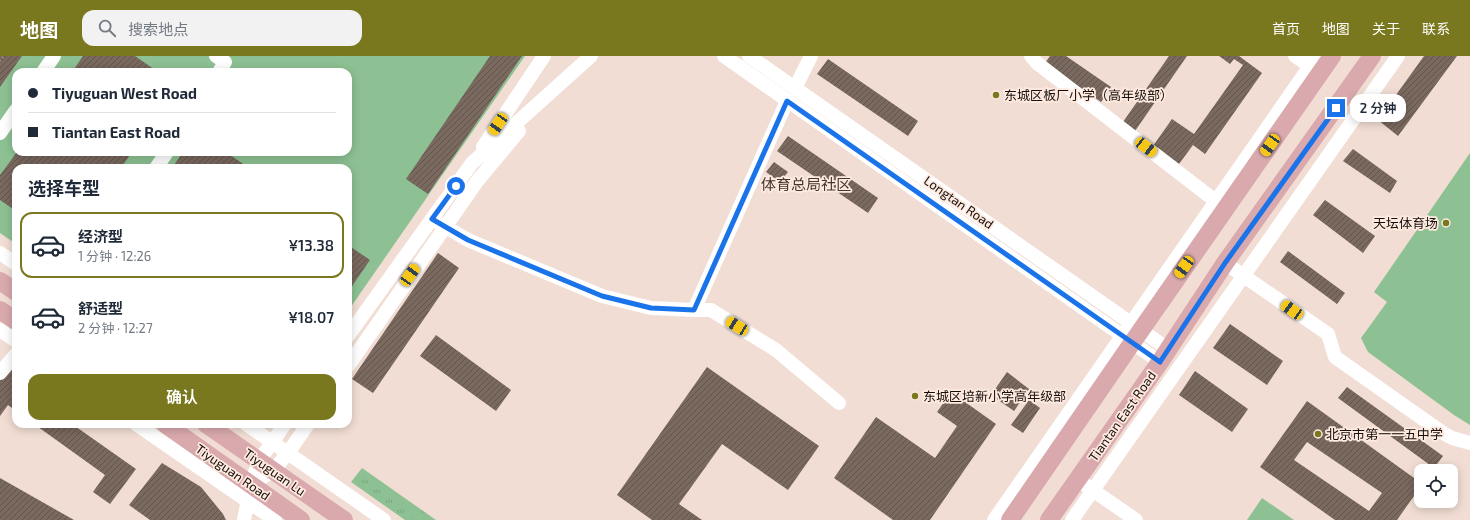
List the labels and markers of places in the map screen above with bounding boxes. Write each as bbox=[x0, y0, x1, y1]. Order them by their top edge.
place label: 东城区板厂小学（高年级部） bbox=[1004, 87, 1173, 103]
marker: 东城区板厂小学（高年级部） bbox=[991, 90, 1001, 100]
place label: 天坛体育场 bbox=[1373, 215, 1438, 231]
marker: 天坛体育场 bbox=[1441, 218, 1451, 228]
place label: 东城区培新小学高年级部 bbox=[923, 388, 1066, 404]
marker: 东城区培新小学高年级部 bbox=[910, 391, 920, 401]
place label: 北京市第一一五中学 bbox=[1326, 426, 1443, 442]
marker: 北京市第一一五中学 bbox=[1313, 429, 1323, 439]

